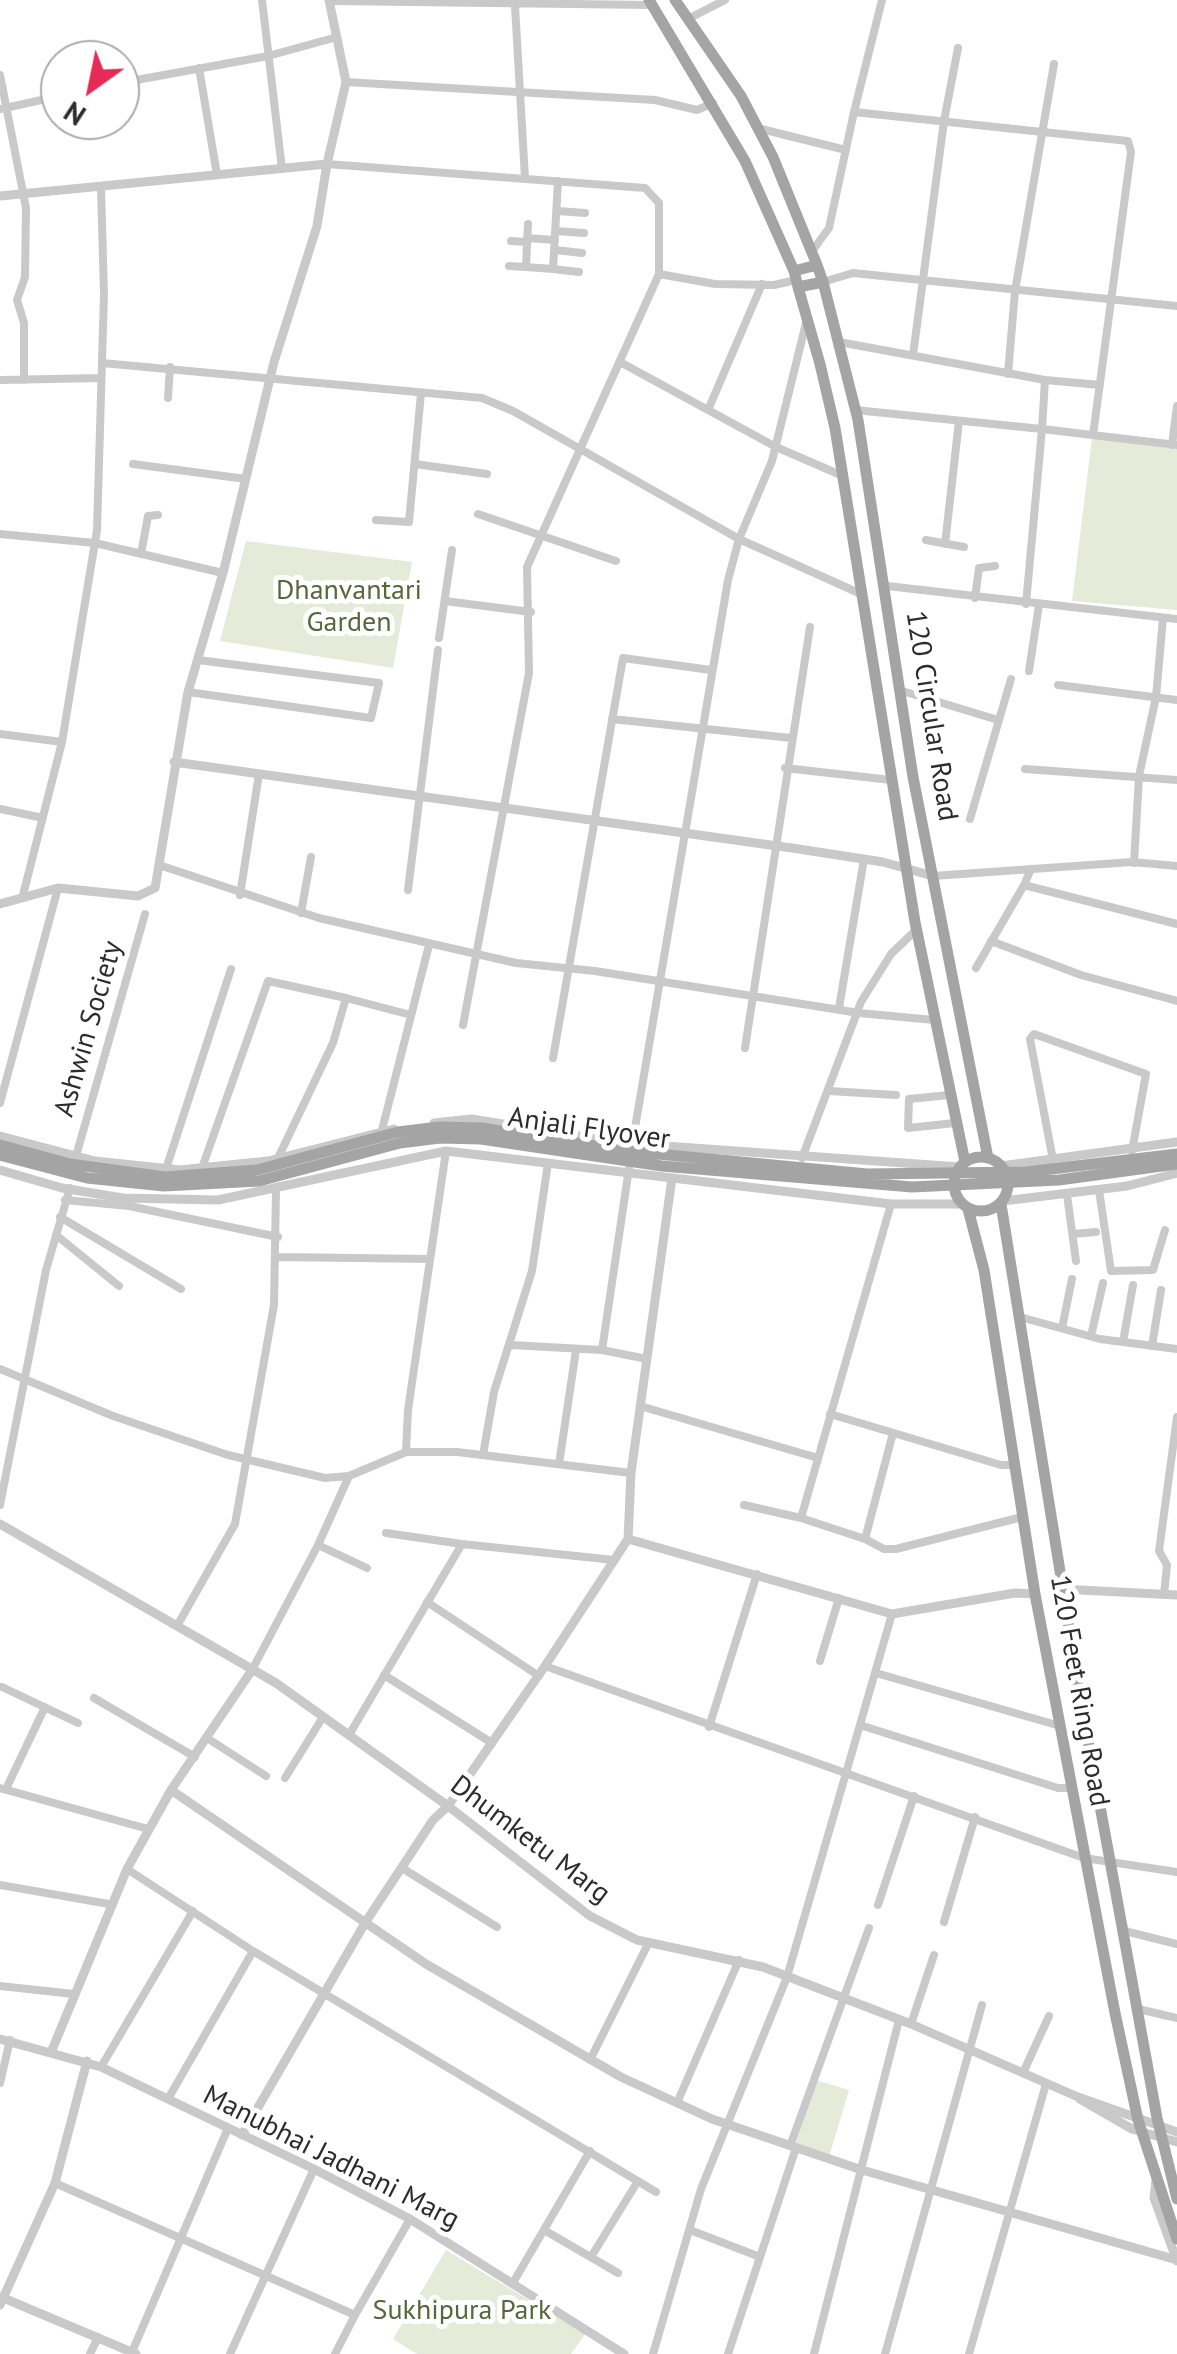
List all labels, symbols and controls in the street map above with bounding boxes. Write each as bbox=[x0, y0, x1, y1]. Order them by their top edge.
north arrow bbox=[40, 40, 140, 140]
text: N bbox=[57, 93, 92, 134]
park label: Dhanvantari Garden bbox=[276, 574, 422, 640]
street label: 120 Circular Road bbox=[898, 609, 964, 823]
street label: Ashwin Society bbox=[48, 937, 130, 1121]
street label: Anjali Flyover bbox=[506, 1101, 672, 1157]
street label: 120 Feet Ring Road bbox=[1042, 1573, 1116, 1809]
street label: Dhumketu Marg bbox=[443, 1769, 617, 1911]
street label: Manubhai Jadhani Marg bbox=[197, 2079, 465, 2237]
park label: Sukhipura Park bbox=[373, 2294, 551, 2328]

